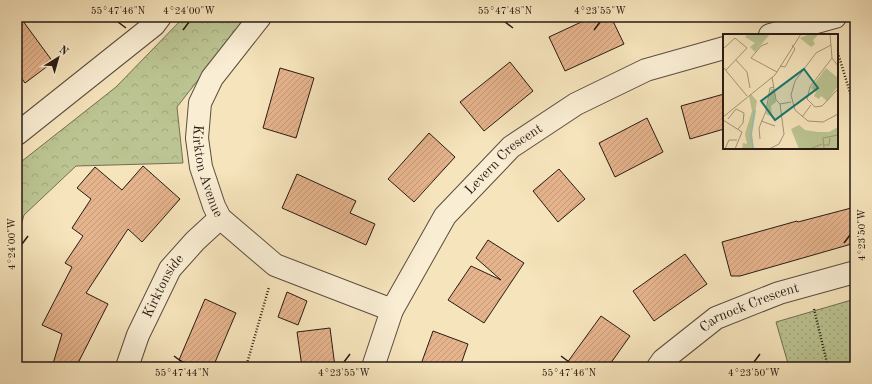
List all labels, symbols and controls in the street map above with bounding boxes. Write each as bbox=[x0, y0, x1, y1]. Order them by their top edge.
text: 55°47'46"N bbox=[91, 6, 146, 16]
text: 4°24'00"W bbox=[163, 6, 215, 16]
text: 55°47'48"N bbox=[478, 6, 533, 16]
text: 4°23'55"W bbox=[574, 6, 626, 16]
inset map bbox=[723, 34, 838, 149]
north arrow bbox=[38, 38, 78, 78]
text: N bbox=[56, 44, 70, 58]
street label: Levern Crescent bbox=[462, 121, 545, 197]
street label: Kirkton Avenue bbox=[190, 124, 226, 220]
text: 4°23'50"W bbox=[857, 209, 867, 261]
text: 4°24'00"W bbox=[7, 218, 17, 270]
street label: Kirktonside bbox=[140, 252, 187, 320]
street label: Carnock Crescent bbox=[697, 281, 801, 335]
text: 55°47'44"N bbox=[155, 368, 210, 378]
text: 4°23'55"W bbox=[318, 368, 370, 378]
text: 55°47'46"N bbox=[542, 368, 597, 378]
text: 4°23'50"W bbox=[728, 368, 780, 378]

